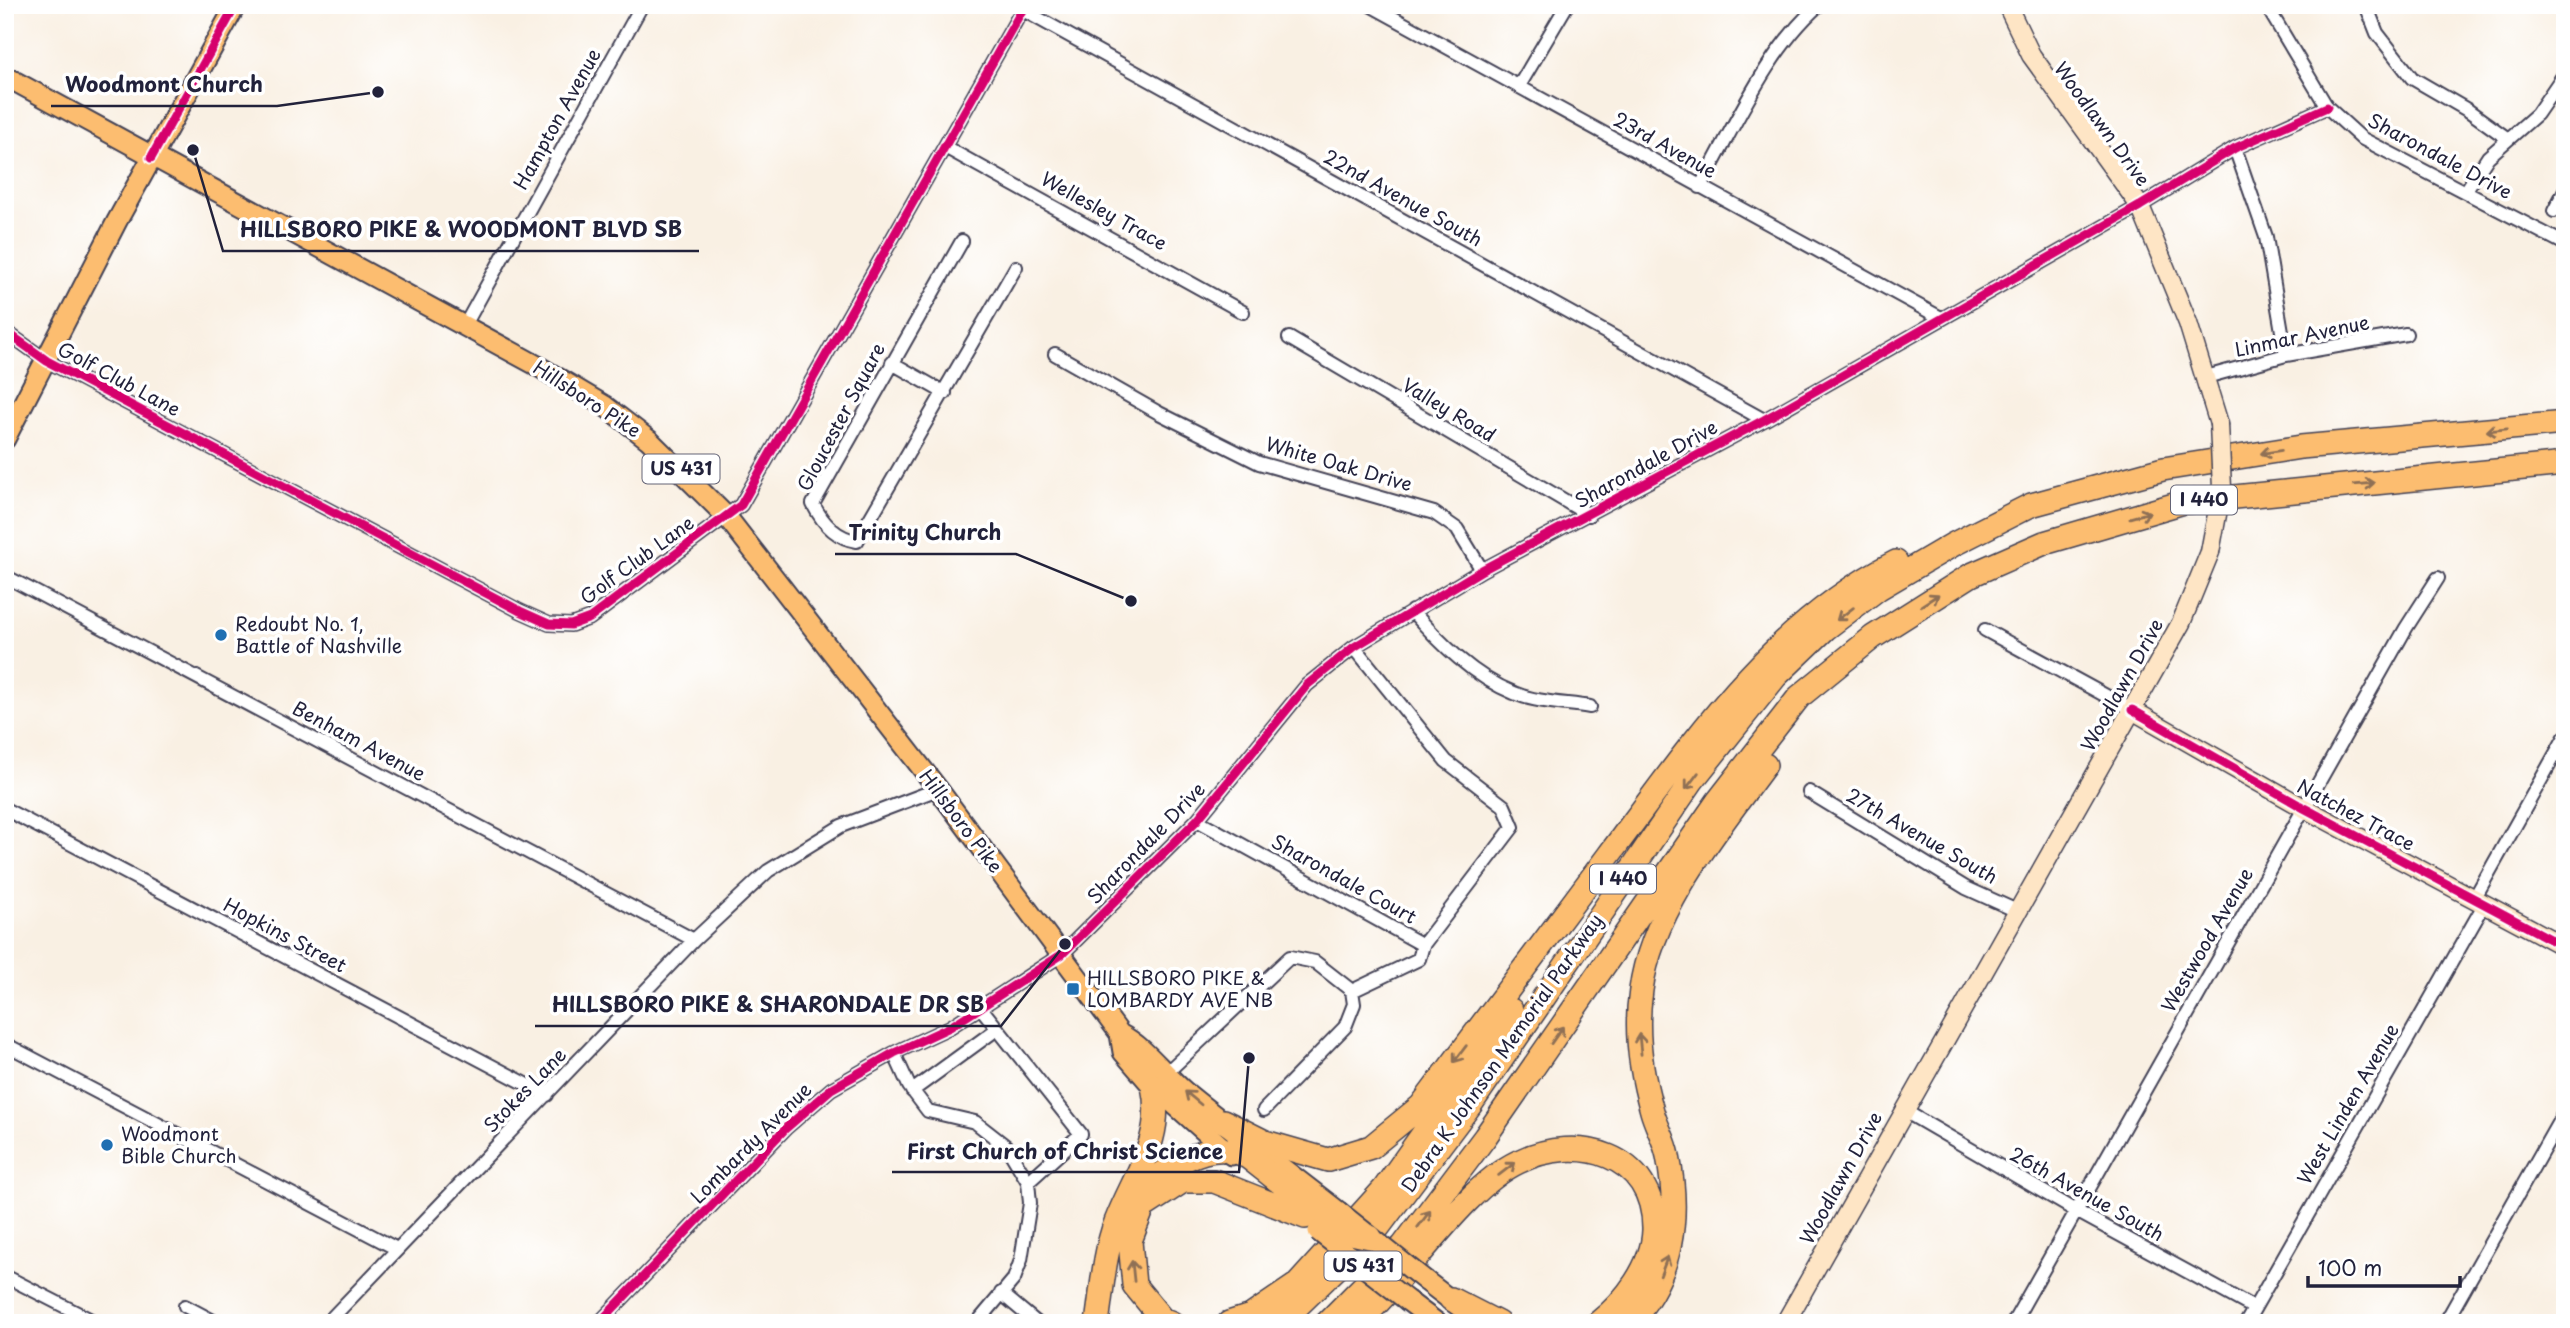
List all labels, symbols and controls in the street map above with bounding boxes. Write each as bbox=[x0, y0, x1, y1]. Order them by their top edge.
street label: Hampton Avenue bbox=[506, 43, 607, 194]
street label: Woodlawn Drive bbox=[2048, 55, 2158, 191]
callout: Woodmont Church bbox=[51, 64, 277, 106]
text: Woodmont Church bbox=[65, 67, 263, 99]
street label: 23rd Avenue bbox=[1609, 104, 1722, 184]
street label: Sharondale Drive bbox=[2363, 105, 2517, 205]
street label: 22nd Avenue South bbox=[1319, 142, 1488, 252]
street label: Wellesley Trace bbox=[1037, 164, 1172, 256]
callout: HILLSBORO PIKE & WOODMONT BLVD SB bbox=[223, 209, 699, 251]
text: HILLSBORO PIKE & WOODMONT BLVD SB bbox=[240, 212, 682, 244]
street label: Linmar Avenue bbox=[2232, 307, 2372, 363]
street label: Golf Club Lane bbox=[53, 334, 186, 422]
street label: Gloucester Square bbox=[789, 337, 891, 496]
street label: Hillsboro Pike bbox=[528, 353, 647, 444]
street label: Valley Road bbox=[1397, 370, 1502, 448]
street label: Sharondale Drive bbox=[1569, 412, 1722, 514]
one-way arrow bbox=[2486, 424, 2509, 437]
street label: White Oak Drive bbox=[1263, 429, 1416, 497]
one-way arrow bbox=[2260, 446, 2282, 459]
road number: US 431 bbox=[642, 454, 720, 484]
one-way arrow bbox=[2353, 477, 2375, 490]
road number: I 440 bbox=[2171, 486, 2237, 514]
one-way arrow bbox=[2128, 507, 2150, 520]
street label: Golf Club Lane bbox=[574, 508, 699, 610]
callout: Trinity Church bbox=[835, 512, 1016, 554]
text: Trinity Church bbox=[849, 515, 1001, 547]
one-way arrow bbox=[1920, 593, 1940, 607]
one-way arrow bbox=[1836, 606, 1855, 621]
place label: Redoubt No. 1, Battle of Nashville bbox=[235, 609, 402, 659]
street label: Woodlawn Drive bbox=[2073, 613, 2169, 756]
marker: Redoubt No. 1, Battle of Nashville bbox=[213, 627, 229, 643]
street label: Benham Avenue bbox=[288, 693, 431, 787]
street label: Hillsboro Pike bbox=[913, 763, 1010, 878]
one-way arrow bbox=[1685, 771, 1700, 790]
street label: Natchez Trace bbox=[2293, 771, 2420, 857]
street label: Sharondale Drive bbox=[1080, 775, 1211, 909]
street label: 27th Avenue South bbox=[1842, 780, 2003, 890]
street label: Sharondale Court bbox=[1267, 827, 1422, 930]
street label: Westwood Avenue bbox=[2153, 862, 2259, 1017]
road number: I 440 bbox=[1590, 864, 1656, 894]
street label: Hopkins Street bbox=[219, 890, 352, 978]
street label: Debra K Johnson Memorial Parkway bbox=[1394, 907, 1609, 1197]
place label: HILLSBORO PIKE & LOMBARDY AVE NB bbox=[1087, 963, 1273, 1013]
marker: HILLSBORO PIKE & LOMBARDY AVE NB bbox=[1065, 981, 1081, 997]
callout: HILLSBORO PIKE & SHARONDALE DR SB bbox=[535, 984, 1001, 1026]
text: HILLSBORO PIKE & SHARONDALE DR SB bbox=[552, 987, 984, 1019]
street label: West Linden Avenue bbox=[2290, 1018, 2405, 1189]
one-way arrow bbox=[1550, 1026, 1564, 1045]
one-way arrow bbox=[1634, 1033, 1647, 1056]
street label: Stokes Lane bbox=[476, 1040, 572, 1138]
one-way arrow bbox=[1453, 1044, 1468, 1063]
street label: Lombardy Avenue bbox=[683, 1075, 817, 1209]
one-way arrow bbox=[1185, 1091, 1203, 1106]
street label: Woodlawn Drive bbox=[1792, 1106, 1888, 1249]
place label: Woodmont Bible Church bbox=[121, 1119, 237, 1169]
callout: First Church of Christ Science bbox=[892, 1130, 1239, 1172]
text: First Church of Christ Science bbox=[907, 1134, 1223, 1166]
marker: Woodmont Bible Church bbox=[99, 1137, 115, 1153]
street label: 26th Avenue South bbox=[2005, 1139, 2170, 1247]
one-way arrow bbox=[1498, 1162, 1516, 1177]
one-way arrow bbox=[1416, 1210, 1431, 1229]
scale bar bbox=[2308, 1244, 2460, 1288]
text: 100 m bbox=[2318, 1251, 2382, 1283]
road number: US 431 bbox=[1324, 1252, 1402, 1280]
one-way arrow bbox=[1658, 1256, 1671, 1277]
one-way arrow bbox=[1126, 1260, 1139, 1283]

